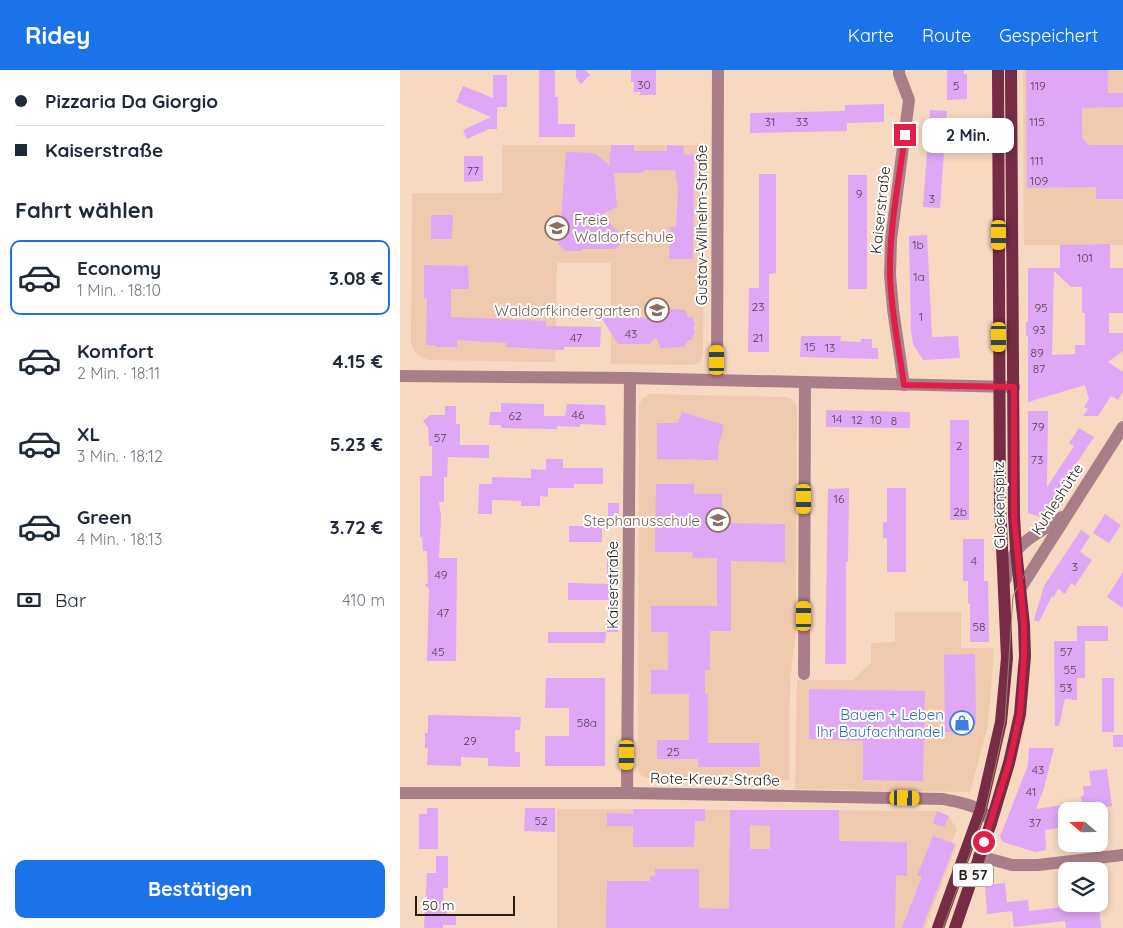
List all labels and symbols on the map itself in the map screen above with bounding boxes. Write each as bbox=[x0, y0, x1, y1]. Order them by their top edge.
house number: 30 bbox=[637, 77, 651, 92]
house number: 5 bbox=[953, 78, 959, 93]
house number: 119 bbox=[1030, 78, 1046, 93]
house number: 31 bbox=[765, 114, 775, 129]
house number: 33 bbox=[796, 114, 808, 129]
house number: 115 bbox=[1029, 114, 1045, 129]
callout: 2 Min. bbox=[922, 118, 1015, 152]
route end bbox=[894, 124, 916, 146]
street label: Gustav-Wilhelm-Straße bbox=[692, 145, 711, 305]
house number: 111 bbox=[1030, 153, 1044, 168]
house number: 77 bbox=[467, 163, 479, 178]
street label: Kaiserstraße bbox=[866, 165, 894, 255]
house number: 109 bbox=[1030, 173, 1048, 188]
house number: 9 bbox=[856, 186, 863, 201]
house number: 3 bbox=[929, 191, 935, 206]
place label: Freie Waldorfschule bbox=[574, 210, 674, 246]
school or university icon: Freie Waldorfschule bbox=[544, 215, 570, 241]
car bbox=[991, 220, 1006, 250]
house number: 1b bbox=[912, 237, 924, 252]
house number: 101 bbox=[1077, 250, 1093, 265]
house number: 1a bbox=[913, 269, 925, 284]
school or university icon: Waldorfkindergarten bbox=[644, 297, 670, 323]
house number: 23 bbox=[752, 299, 764, 314]
house number: 95 bbox=[1034, 300, 1048, 315]
place label: Waldorfkindergarten bbox=[495, 301, 640, 320]
house number: 1 bbox=[919, 309, 923, 324]
car bbox=[991, 322, 1006, 352]
house number: 93 bbox=[1033, 322, 1045, 337]
house number: 43 bbox=[625, 326, 637, 341]
house number: 47 bbox=[570, 330, 582, 345]
house number: 21 bbox=[752, 330, 764, 345]
house number: 15 bbox=[805, 339, 815, 354]
house number: 13 bbox=[825, 340, 835, 355]
car bbox=[709, 345, 724, 375]
house number: 89 bbox=[1030, 345, 1044, 360]
house number: 87 bbox=[1033, 361, 1045, 376]
house number: 46 bbox=[572, 407, 585, 422]
house number: 62 bbox=[508, 408, 522, 423]
house number: 14 bbox=[832, 411, 842, 426]
house number: 12 bbox=[851, 412, 863, 427]
house number: 10 bbox=[870, 412, 882, 427]
house number: 8 bbox=[891, 413, 897, 428]
house number: 79 bbox=[1032, 419, 1045, 434]
house number: 57 bbox=[434, 430, 446, 445]
house number: 2 bbox=[956, 438, 963, 453]
house number: 73 bbox=[1031, 452, 1043, 467]
street label: Kuhleshütte bbox=[1027, 460, 1087, 538]
street label: Glockenspitz bbox=[989, 461, 1009, 549]
car bbox=[796, 484, 811, 514]
house number: 16 bbox=[834, 491, 845, 506]
house number: 2b bbox=[953, 504, 967, 519]
school or university icon: Stephanusschule bbox=[705, 507, 731, 533]
place label: Stephanusschule bbox=[584, 511, 700, 530]
street label: Kaiserstraße bbox=[603, 541, 622, 629]
house number: 4 bbox=[971, 553, 977, 568]
house number: 3 bbox=[1072, 559, 1078, 574]
house number: 49 bbox=[435, 567, 448, 582]
car bbox=[796, 601, 811, 631]
house number: 47 bbox=[437, 605, 449, 620]
house number: 58 bbox=[972, 619, 986, 634]
house number: 45 bbox=[432, 644, 444, 659]
house number: 57 bbox=[1060, 644, 1072, 659]
house number: 55 bbox=[1063, 662, 1077, 677]
house number: 53 bbox=[1060, 680, 1072, 695]
place label: Bauen + Leben Ihr Baufachhandel bbox=[817, 705, 944, 741]
shop icon: Bauen + Leben Ihr Baufachhandel bbox=[949, 710, 975, 736]
house number: 58a bbox=[577, 715, 597, 730]
house number: 29 bbox=[463, 733, 477, 748]
car bbox=[619, 740, 634, 770]
house number: 25 bbox=[666, 744, 680, 759]
house number: 43 bbox=[1032, 762, 1044, 777]
street label: Rote-Kreuz-Straße bbox=[650, 768, 780, 790]
house number: 41 bbox=[1026, 784, 1036, 799]
car bbox=[889, 790, 920, 806]
north arrow bbox=[1058, 802, 1108, 852]
house number: 52 bbox=[534, 813, 548, 828]
house number: 37 bbox=[1029, 815, 1041, 830]
route start bbox=[973, 831, 995, 853]
road number: B 57 bbox=[953, 864, 993, 886]
scale bar bbox=[415, 893, 515, 916]

